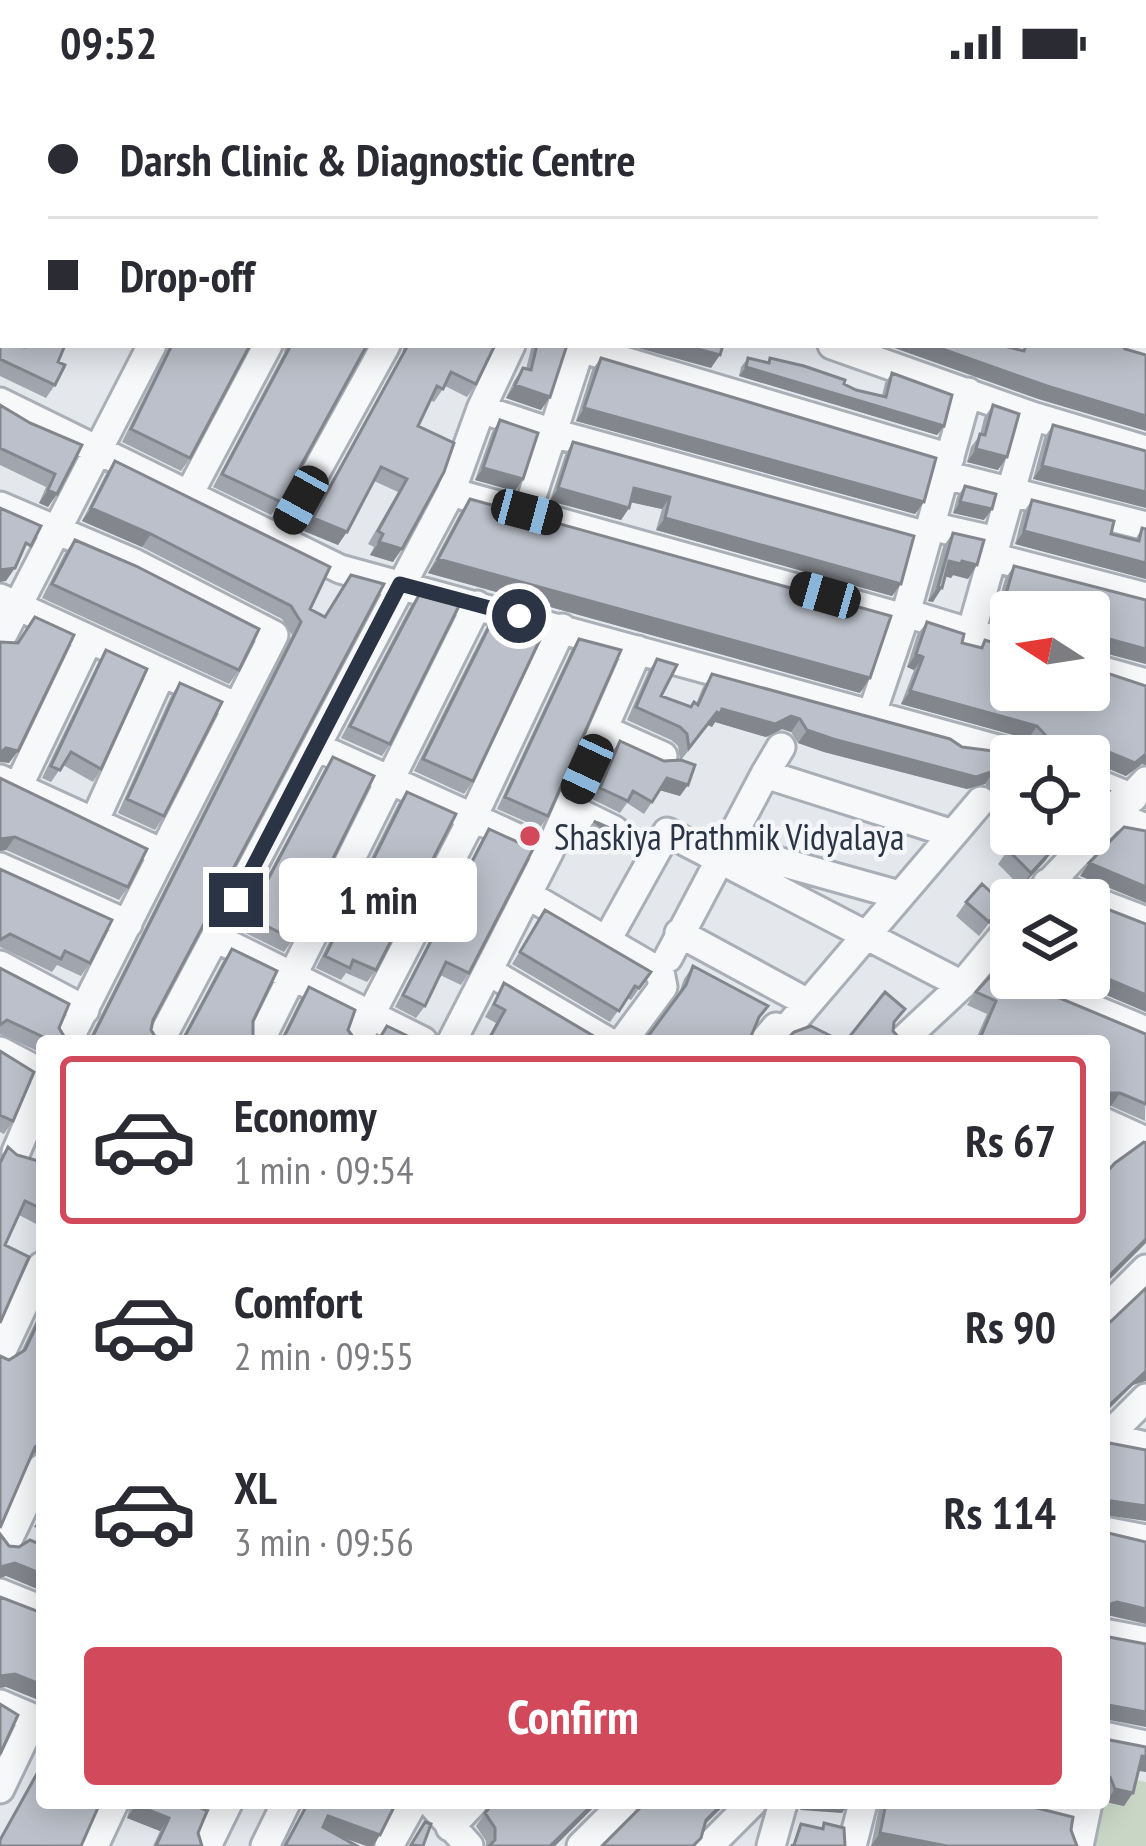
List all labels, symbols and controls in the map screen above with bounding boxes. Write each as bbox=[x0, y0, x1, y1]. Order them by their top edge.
text: 09:52 bbox=[60, 13, 157, 71]
text: Darsh Clinic & Diagnostic Centre bbox=[120, 130, 636, 188]
text: Drop-off bbox=[120, 246, 254, 304]
car bbox=[268, 460, 334, 540]
car bbox=[488, 485, 566, 539]
car bbox=[785, 568, 865, 622]
route start bbox=[492, 589, 546, 643]
north arrow bbox=[990, 591, 1110, 711]
map controls bbox=[990, 591, 1110, 999]
car bbox=[555, 729, 619, 809]
button: locate bbox=[990, 735, 1110, 855]
place label: Shaskiya Prathmik Vidyalaya bbox=[554, 813, 904, 860]
marker: Shaskiya Prathmik Vidyalaya bbox=[517, 823, 543, 849]
callout: 1 min bbox=[278, 858, 476, 942]
route end bbox=[209, 873, 263, 927]
text: 1 min bbox=[339, 874, 417, 925]
button: layers bbox=[990, 879, 1110, 999]
icon: car bbox=[90, 1086, 198, 1194]
text: Economy bbox=[234, 1086, 377, 1144]
text: Rs 67 bbox=[965, 1111, 1056, 1169]
text: 1 min · 09:54 bbox=[234, 1144, 414, 1195]
icon: car bbox=[90, 1272, 198, 1380]
text: Comfort bbox=[234, 1272, 363, 1330]
text: Rs 90 bbox=[965, 1297, 1056, 1355]
text: 2 min · 09:55 bbox=[234, 1330, 414, 1381]
icon: car bbox=[90, 1458, 198, 1566]
text: XL bbox=[234, 1458, 277, 1516]
text: Rs 114 bbox=[944, 1483, 1056, 1541]
text: 3 min · 09:56 bbox=[234, 1516, 414, 1567]
button: Confirm bbox=[84, 1647, 1062, 1785]

